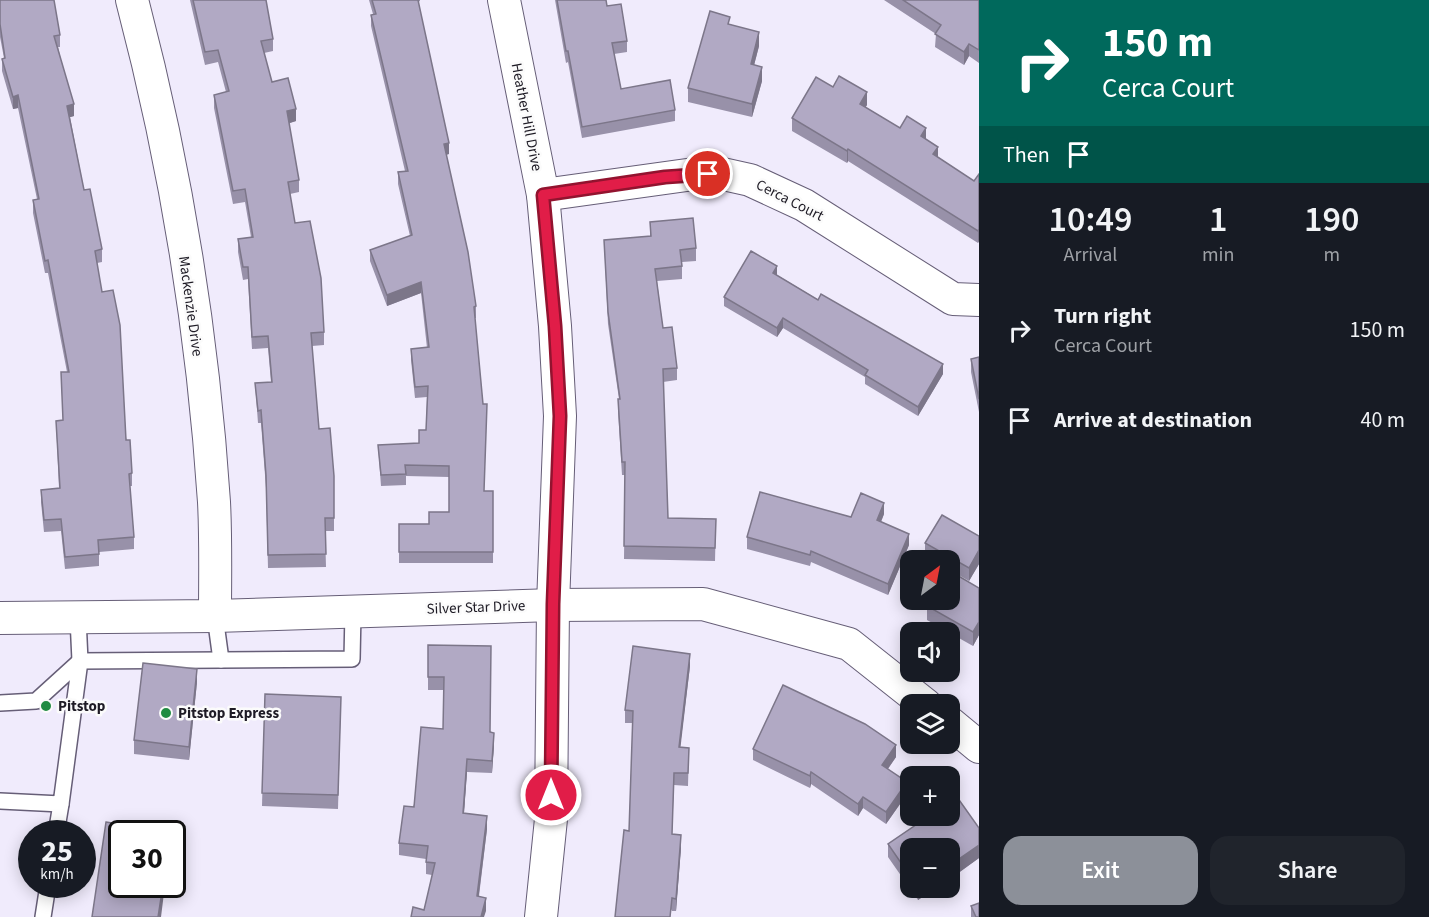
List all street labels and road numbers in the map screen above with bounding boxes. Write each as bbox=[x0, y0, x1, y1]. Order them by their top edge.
street label: Heather Hill Drive bbox=[506, 61, 547, 173]
street label: Cerca Court bbox=[752, 174, 827, 226]
street label: Mackenzie Drive bbox=[173, 255, 208, 358]
street label: Silver Star Drive bbox=[426, 595, 526, 620]

